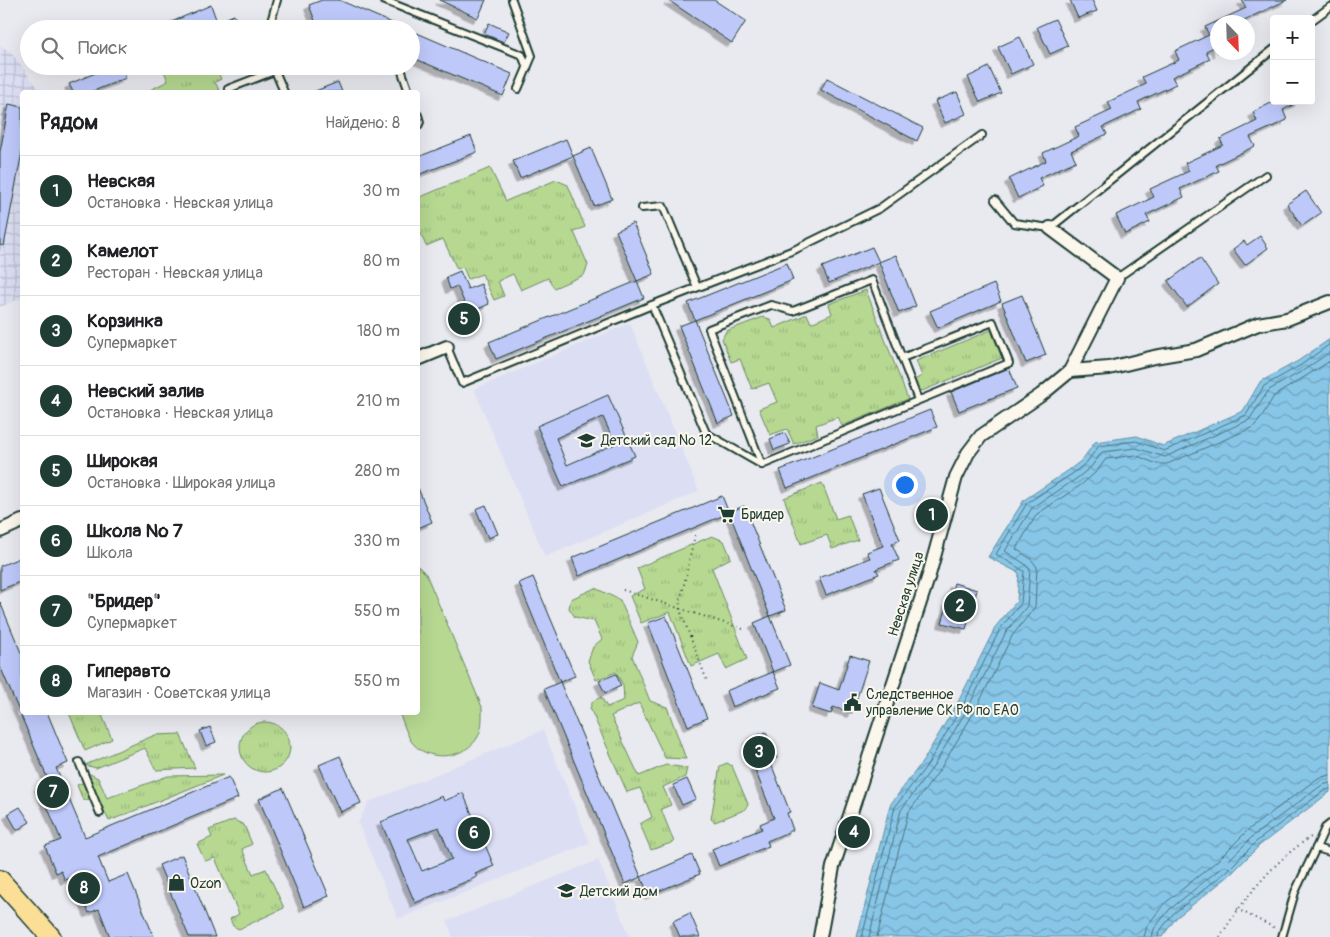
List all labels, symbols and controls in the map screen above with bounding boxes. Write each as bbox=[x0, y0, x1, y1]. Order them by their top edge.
north arrow bbox=[1210, 15, 1255, 60]
map controls bbox=[1270, 15, 1315, 105]
button: + bbox=[1270, 15, 1315, 60]
search box bbox=[20, 20, 420, 75]
icon: search bbox=[38, 34, 66, 62]
text: Поиск bbox=[78, 36, 128, 60]
button: − bbox=[1270, 60, 1315, 105]
text: Рядом bbox=[40, 109, 98, 136]
text: Найдено: 8 bbox=[325, 113, 400, 133]
text: Невская bbox=[87, 169, 155, 193]
text: 1 bbox=[53, 181, 59, 201]
text: 30 m bbox=[362, 181, 400, 201]
text: Остановка · Невская улица bbox=[87, 193, 273, 213]
text: Камелот bbox=[87, 239, 158, 263]
text: 2 bbox=[52, 251, 60, 271]
text: 80 m bbox=[363, 251, 400, 271]
text: Ресторан · Невская улица bbox=[87, 263, 263, 283]
pin: 5 bbox=[448, 300, 480, 338]
text: Корзинка bbox=[87, 309, 163, 333]
text: 3 bbox=[52, 321, 60, 341]
text: 180 m bbox=[357, 321, 400, 341]
text: Супермаркет bbox=[87, 333, 177, 353]
text: Невский залив bbox=[87, 379, 205, 403]
text: 4 bbox=[51, 391, 61, 411]
text: 210 m bbox=[356, 391, 400, 411]
text: Остановка · Невская улица bbox=[87, 403, 273, 423]
school or university icon: Детский сад № 12 bbox=[577, 430, 597, 450]
place label: Детский сад № 12 bbox=[600, 432, 712, 449]
text: Широкая bbox=[87, 449, 158, 473]
text: 5 bbox=[52, 461, 60, 481]
text: 280 m bbox=[354, 461, 400, 481]
your location bbox=[892, 472, 918, 498]
text: Остановка · Широкая улица bbox=[87, 473, 276, 493]
pin: 1 bbox=[916, 496, 948, 534]
supermarket icon: Бридер bbox=[717, 504, 737, 524]
place label: Бридер bbox=[741, 506, 785, 523]
text: Школа № 7 bbox=[87, 519, 183, 543]
text: 6 bbox=[51, 531, 61, 551]
text: 330 m bbox=[354, 531, 400, 551]
text: Школа bbox=[87, 543, 133, 563]
street label: Невская улица bbox=[884, 550, 928, 638]
pin: 2 bbox=[944, 587, 976, 625]
text: "Бридер" bbox=[87, 589, 161, 613]
text: 7 bbox=[52, 601, 60, 621]
text: 550 m bbox=[354, 601, 400, 621]
text: Супермаркет bbox=[87, 613, 177, 633]
text: Гиперавто bbox=[87, 659, 170, 683]
text: 8 bbox=[52, 671, 60, 691]
text: 550 m bbox=[354, 671, 400, 691]
text: Магазин · Советская улица bbox=[87, 683, 271, 703]
place label: Следственное управление СК РФ по ЕАО bbox=[865, 686, 1019, 719]
public building icon: Следственное управление СК РФ по ЕАО bbox=[842, 692, 862, 712]
pin: 3 bbox=[743, 733, 775, 771]
pin: 7 bbox=[37, 773, 69, 811]
pin: 4 bbox=[838, 813, 870, 851]
pin: 6 bbox=[458, 814, 490, 852]
pin: 8 bbox=[68, 869, 100, 907]
shop icon: Ozon bbox=[166, 873, 186, 893]
place label: Ozon bbox=[190, 875, 222, 892]
school or university icon: Детский дом bbox=[556, 881, 576, 901]
place label: Детский дом bbox=[579, 883, 658, 900]

